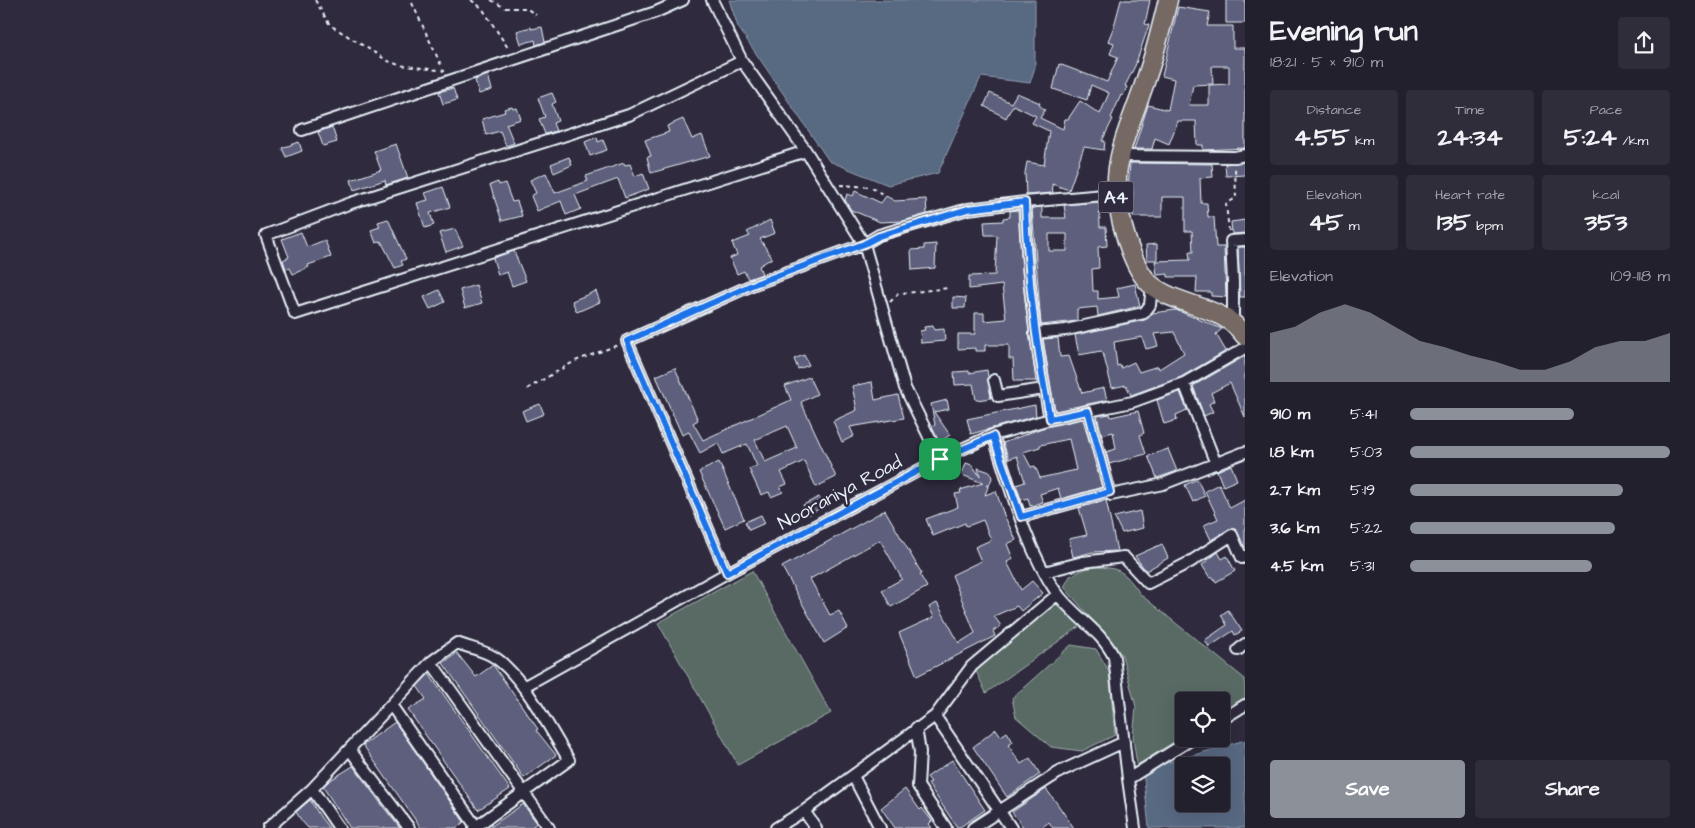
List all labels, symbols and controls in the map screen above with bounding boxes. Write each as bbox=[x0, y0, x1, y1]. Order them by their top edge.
text: Evening run bbox=[1270, 12, 1418, 51]
button: share bbox=[1618, 17, 1670, 69]
text: 18:21 · 5 × 910 m bbox=[1270, 51, 1383, 73]
text: Distance bbox=[1307, 100, 1361, 120]
text: Time bbox=[1455, 100, 1485, 120]
text: Pace bbox=[1590, 100, 1622, 120]
text: 4.55 bbox=[1293, 120, 1349, 155]
text: 24:34 bbox=[1437, 120, 1503, 155]
text: 5:24 bbox=[1564, 120, 1617, 155]
text: km bbox=[1349, 131, 1375, 151]
text: /km bbox=[1617, 131, 1648, 151]
road number: A4 bbox=[1098, 182, 1134, 212]
text: Elevation bbox=[1306, 185, 1362, 205]
text: Heart rate bbox=[1435, 185, 1505, 205]
text: kcal bbox=[1593, 185, 1619, 205]
text: 45 bbox=[1308, 205, 1343, 240]
text: 135 bbox=[1437, 205, 1471, 240]
text: 353 bbox=[1584, 205, 1628, 240]
text: m bbox=[1343, 216, 1360, 236]
text: bpm bbox=[1471, 216, 1503, 236]
text: Elevation bbox=[1270, 265, 1333, 287]
text: 109–118 m bbox=[1610, 265, 1670, 287]
text: 910 m bbox=[1270, 403, 1310, 425]
text: 5:41 bbox=[1350, 403, 1377, 425]
pin bbox=[919, 438, 961, 480]
text: 1.8 km bbox=[1270, 441, 1313, 463]
text: 5:03 bbox=[1350, 441, 1382, 463]
icon: arrive bbox=[926, 445, 954, 473]
street label: Nooraniya Road bbox=[773, 449, 908, 538]
text: 2.7 km bbox=[1270, 479, 1320, 501]
text: 5:19 bbox=[1350, 479, 1375, 501]
text: 3.6 km bbox=[1270, 517, 1319, 539]
text: 5:22 bbox=[1350, 517, 1382, 539]
text: 4.5 km bbox=[1270, 555, 1323, 577]
text: 5:31 bbox=[1350, 555, 1374, 577]
map controls bbox=[1175, 692, 1230, 812]
button: locate bbox=[1175, 692, 1230, 747]
button: layers bbox=[1175, 757, 1230, 812]
button: Save bbox=[1270, 760, 1465, 818]
button: Share bbox=[1475, 760, 1670, 818]

